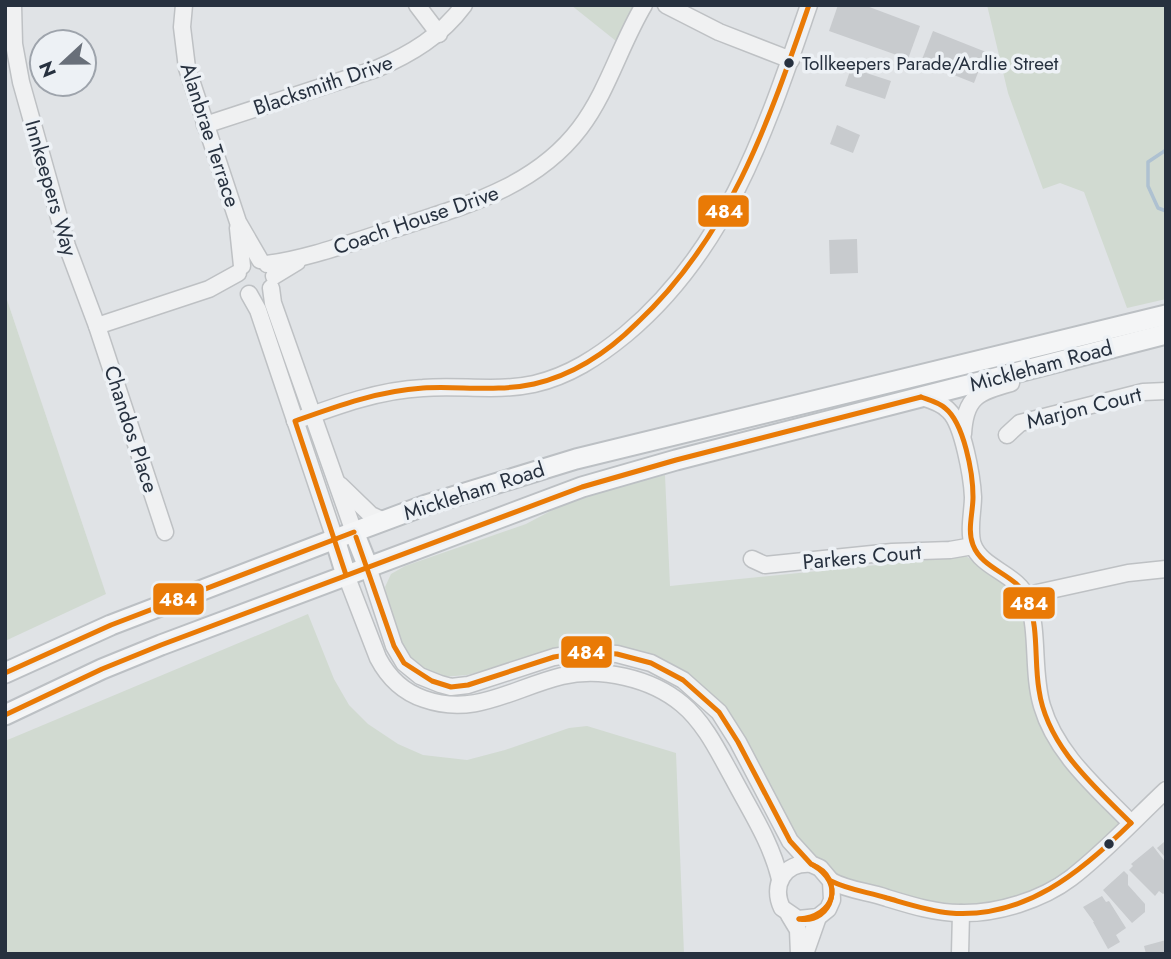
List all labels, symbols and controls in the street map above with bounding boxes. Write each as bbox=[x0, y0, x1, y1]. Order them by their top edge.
north arrow bbox=[28, 28, 98, 98]
street label: Blacksmith Drive bbox=[249, 47, 397, 123]
place label: Tollkeepers Parade/Ardlie Street bbox=[802, 50, 1059, 77]
marker: Tollkeepers Parade/Ardlie Street bbox=[782, 56, 796, 70]
text: N bbox=[32, 57, 63, 81]
street label: Alanbrae Terrace bbox=[173, 59, 248, 211]
street label: Innkeepers Way bbox=[17, 116, 85, 260]
street label: Coach House Drive bbox=[329, 178, 503, 262]
line badge: 484 bbox=[697, 194, 750, 228]
text: 484 bbox=[705, 198, 743, 225]
street label: Mickleham Road bbox=[966, 333, 1116, 399]
street label: Chandos Place bbox=[96, 362, 166, 497]
street label: Marjon Court bbox=[1023, 379, 1145, 437]
street label: Mickleham Road bbox=[400, 454, 548, 528]
street label: Parkers Court bbox=[801, 537, 923, 577]
line badge: 484 bbox=[152, 582, 205, 616]
text: 484 bbox=[159, 586, 197, 613]
line badge: 484 bbox=[1002, 586, 1056, 620]
text: 484 bbox=[1010, 590, 1048, 617]
line badge: 484 bbox=[560, 635, 613, 669]
text: 484 bbox=[567, 639, 605, 666]
unlabelled marker bbox=[1102, 837, 1116, 851]

